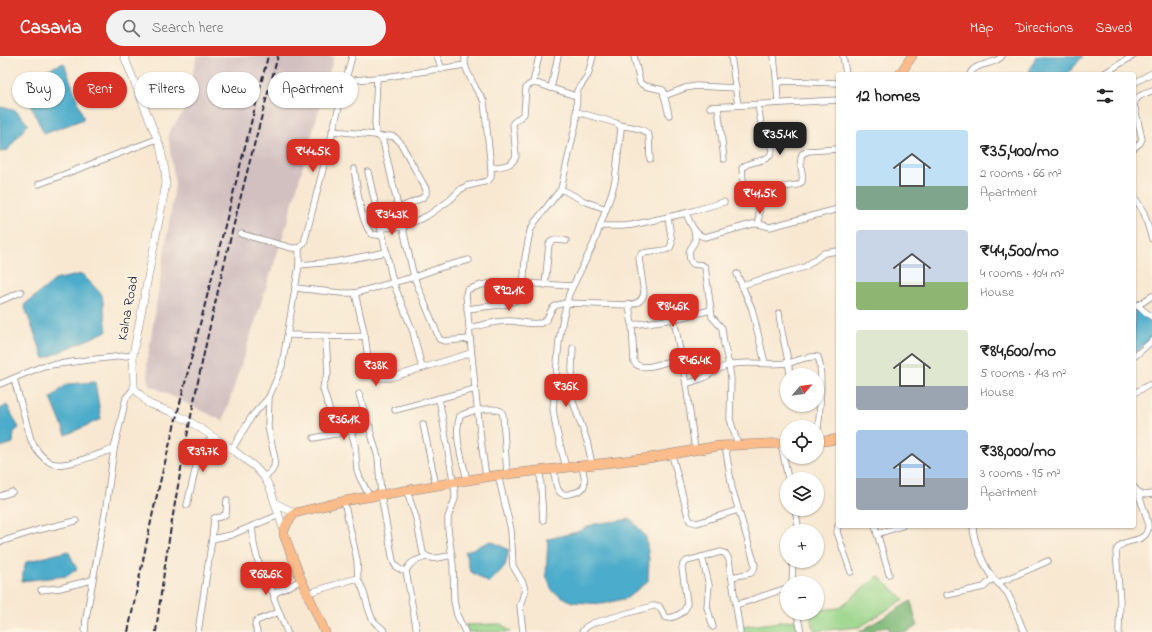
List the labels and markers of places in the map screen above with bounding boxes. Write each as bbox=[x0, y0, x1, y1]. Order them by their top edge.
pin: ₹35.4K bbox=[747, 122, 813, 156]
pin: ₹44.5K bbox=[280, 139, 346, 173]
pin: ₹41.5K bbox=[727, 181, 793, 215]
pin: ₹34.3K bbox=[359, 202, 425, 236]
pin: ₹92.1K bbox=[476, 278, 542, 312]
pin: ₹84.6K bbox=[640, 294, 706, 328]
pin: ₹46.4K bbox=[662, 348, 728, 382]
pin: ₹38K bbox=[352, 353, 400, 387]
pin: ₹36K bbox=[542, 374, 590, 408]
pin: ₹36.1K bbox=[311, 407, 377, 441]
pin: ₹39.7K bbox=[170, 439, 236, 473]
pin: ₹68.6K bbox=[233, 562, 299, 596]

